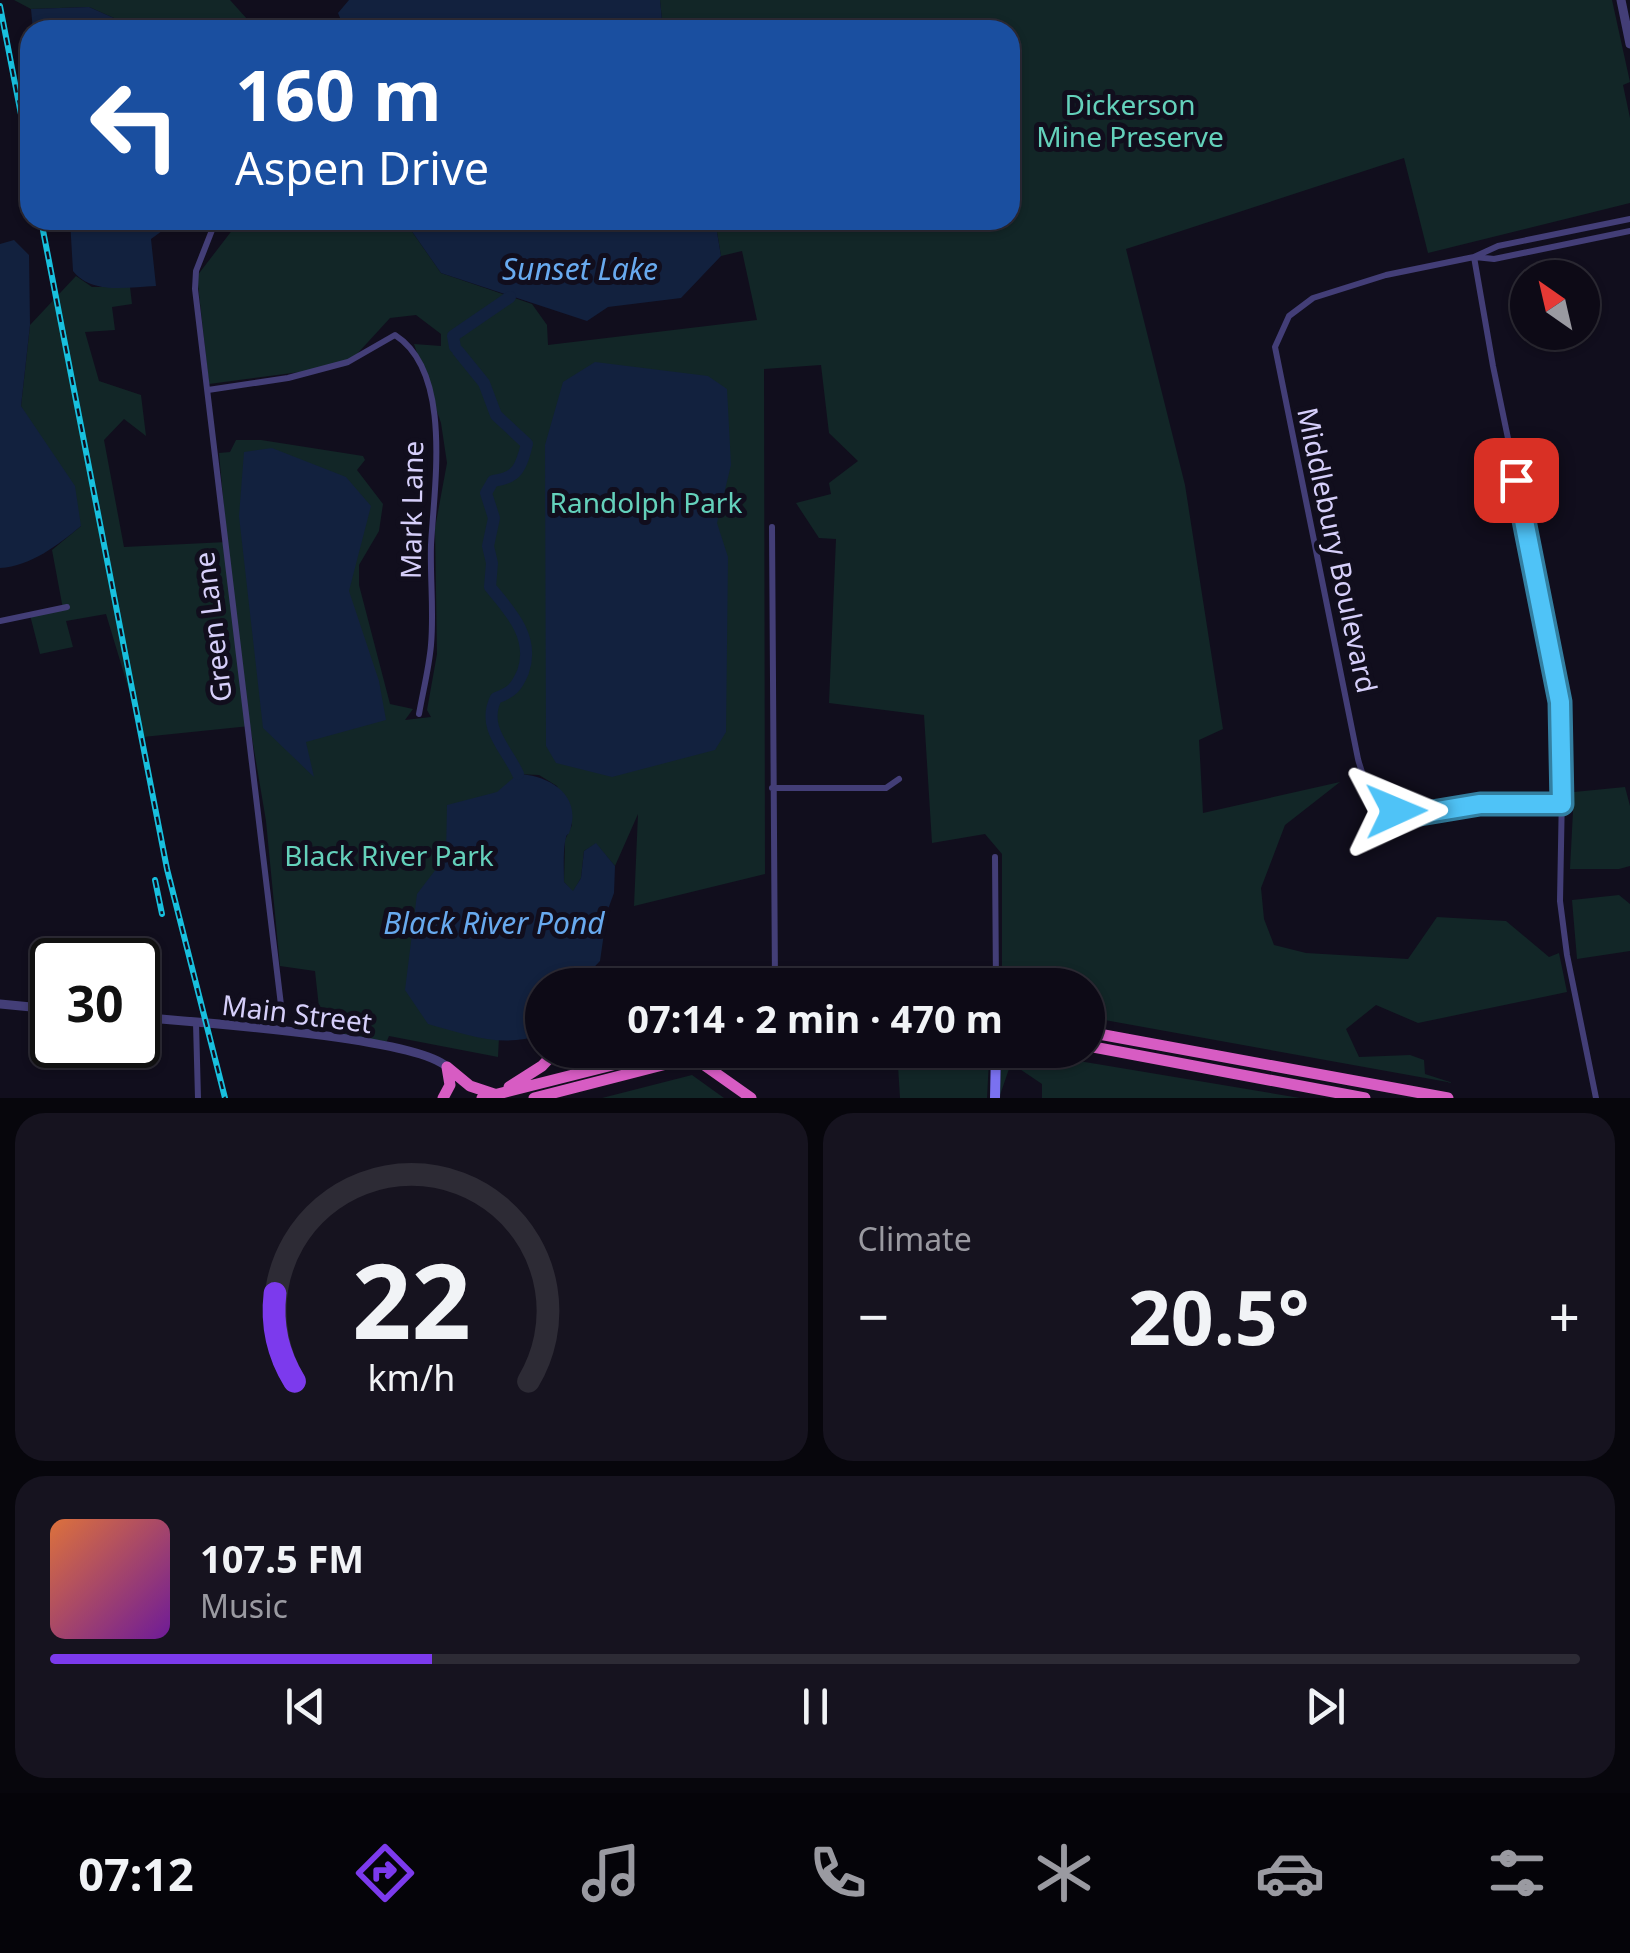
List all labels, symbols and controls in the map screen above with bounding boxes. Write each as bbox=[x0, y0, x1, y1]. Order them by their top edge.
text: 160 m bbox=[235, 46, 442, 142]
icon: left bbox=[70, 60, 200, 190]
park label: Dickerson Mine Preserve bbox=[1036, 85, 1224, 155]
text: Aspen Drive bbox=[235, 137, 489, 198]
water label: Sunset Lake bbox=[502, 248, 658, 289]
north arrow bbox=[1510, 260, 1600, 350]
map controls bbox=[1510, 260, 1600, 350]
street label: Middlebury Boulevard bbox=[1289, 404, 1387, 696]
pin bbox=[1474, 438, 1559, 523]
street label: Mark Lane bbox=[391, 440, 431, 580]
icon: arrive bbox=[1489, 453, 1544, 508]
park label: Randolph Park bbox=[550, 483, 742, 521]
street label: Green Lane bbox=[184, 550, 240, 704]
position arrow bbox=[1344, 759, 1448, 863]
park label: Black River Park bbox=[284, 836, 494, 874]
water label: Black River Pond bbox=[383, 902, 605, 943]
speed limit sign: 30 bbox=[30, 938, 160, 1068]
street label: Main Street bbox=[220, 985, 374, 1041]
text: 07:14 · 2 min · 470 m bbox=[627, 992, 1003, 1044]
text: Climate bbox=[858, 1217, 972, 1260]
text: 22 bbox=[352, 1228, 471, 1369]
text: 20.5° bbox=[1128, 1265, 1310, 1367]
text: − bbox=[858, 1278, 889, 1353]
text: + bbox=[1549, 1278, 1580, 1353]
text: km/h bbox=[367, 1353, 455, 1401]
text: 107.5 FM bbox=[200, 1532, 364, 1584]
text: Music bbox=[200, 1584, 288, 1627]
icon: previous bbox=[278, 1679, 333, 1734]
icon: pause bbox=[788, 1679, 843, 1734]
icon: next bbox=[1298, 1679, 1353, 1734]
icon: directions bbox=[350, 1838, 420, 1908]
icon: music bbox=[576, 1838, 646, 1908]
icon: phone bbox=[803, 1838, 873, 1908]
icon: climate bbox=[1029, 1838, 1099, 1908]
icon: car bbox=[1255, 1838, 1325, 1908]
icon: filters bbox=[1482, 1838, 1552, 1908]
text: 07:12 bbox=[78, 1843, 194, 1904]

